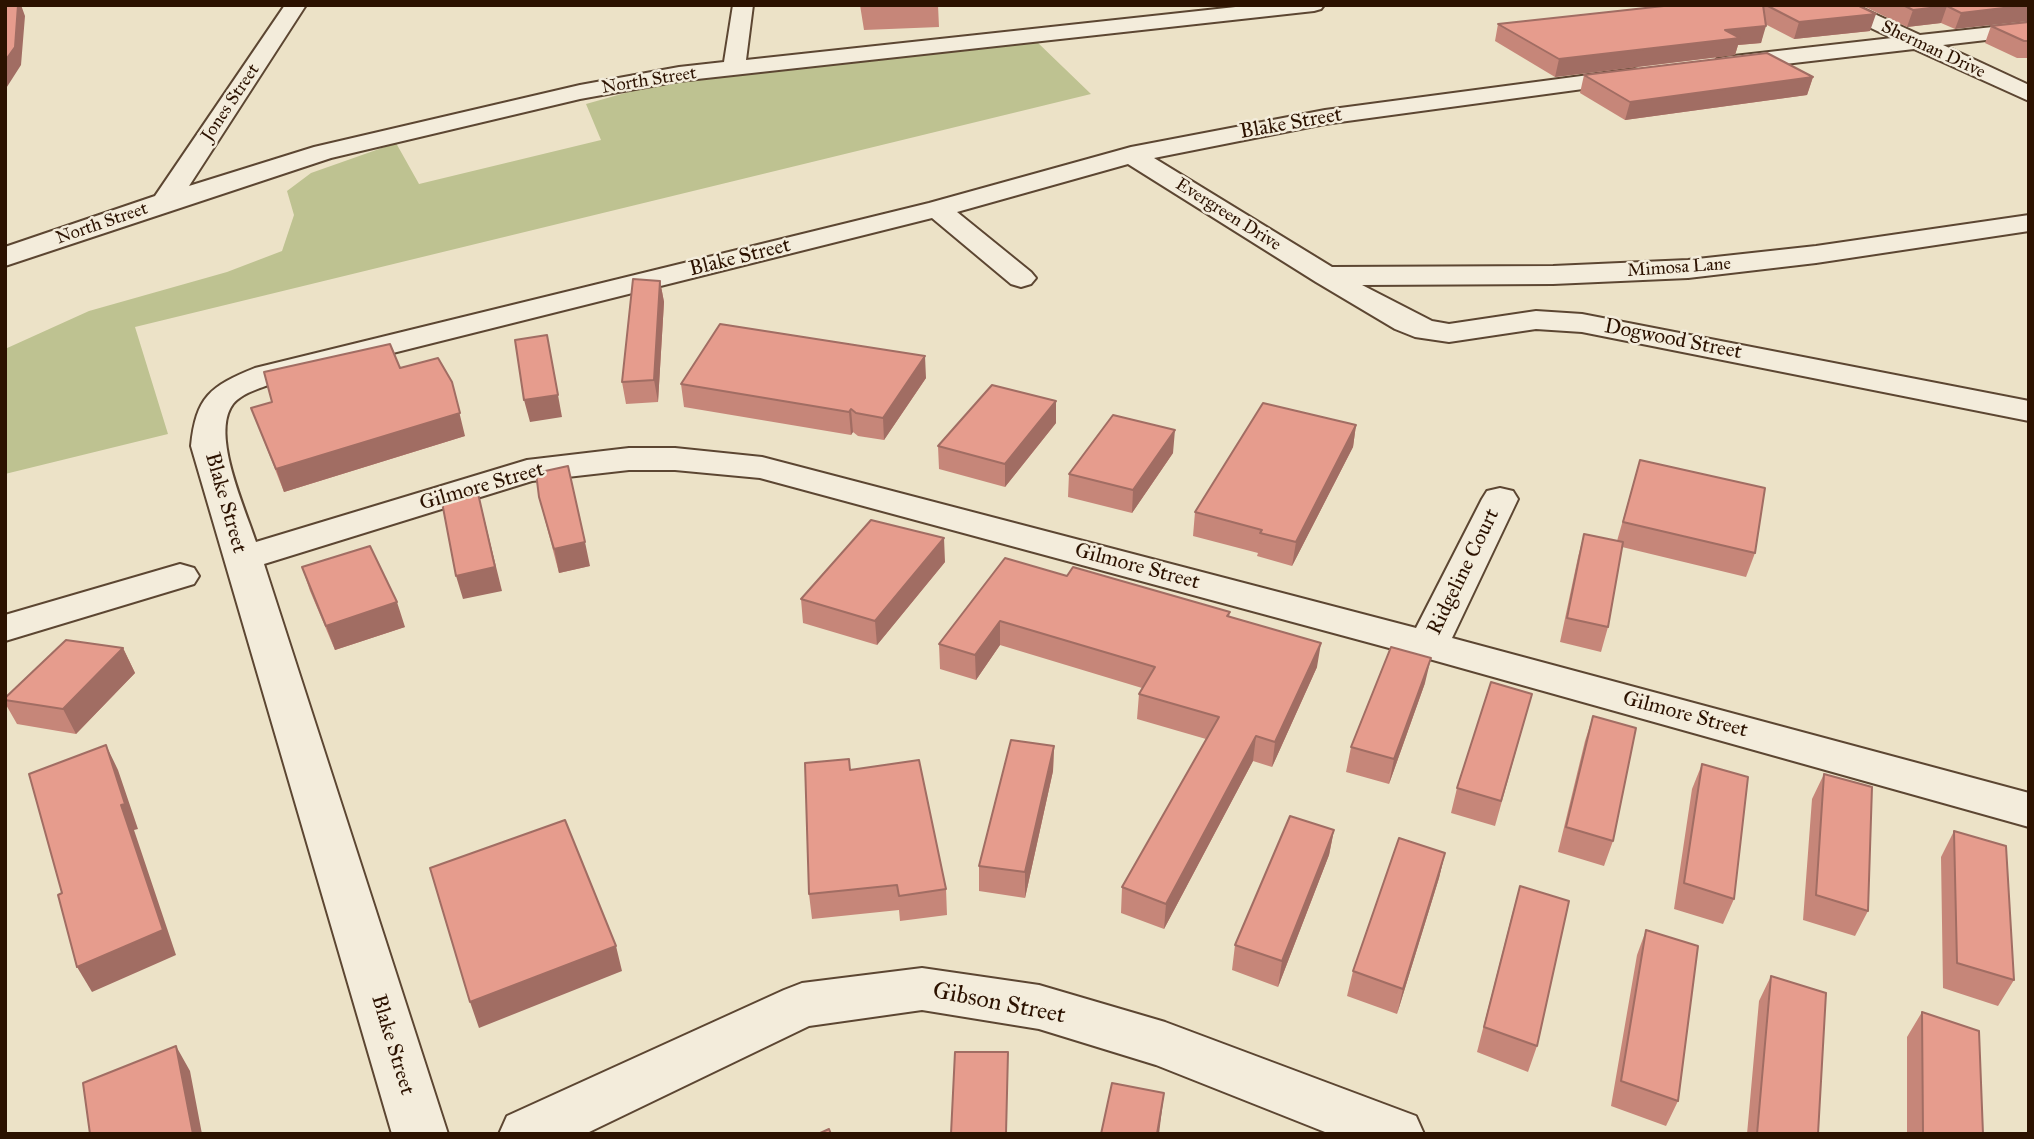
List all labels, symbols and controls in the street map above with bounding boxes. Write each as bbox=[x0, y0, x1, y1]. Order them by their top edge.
street label: Sherman Drive bbox=[1877, 16, 1989, 84]
street label: Jones Street bbox=[197, 60, 265, 146]
street label: North Street bbox=[600, 63, 698, 99]
street label: Blake Street bbox=[1238, 103, 1344, 145]
street label: Evergreen Drive bbox=[1171, 174, 1285, 256]
street label: North Street bbox=[53, 198, 151, 250]
street label: Blake Street bbox=[687, 233, 793, 283]
street label: Mimosa Lane bbox=[1626, 254, 1732, 282]
street label: Dogwood Street bbox=[1602, 314, 1744, 366]
street label: Blake Street bbox=[199, 450, 251, 556]
street label: Gilmore Street bbox=[417, 457, 547, 517]
street label: Ridgeline Court bbox=[1423, 505, 1505, 639]
street label: Gilmore Street bbox=[1072, 538, 1202, 596]
street label: Gilmore Street bbox=[1620, 686, 1750, 744]
street label: Gibson Street bbox=[930, 977, 1068, 1031]
street label: Blake Street bbox=[365, 992, 419, 1098]

